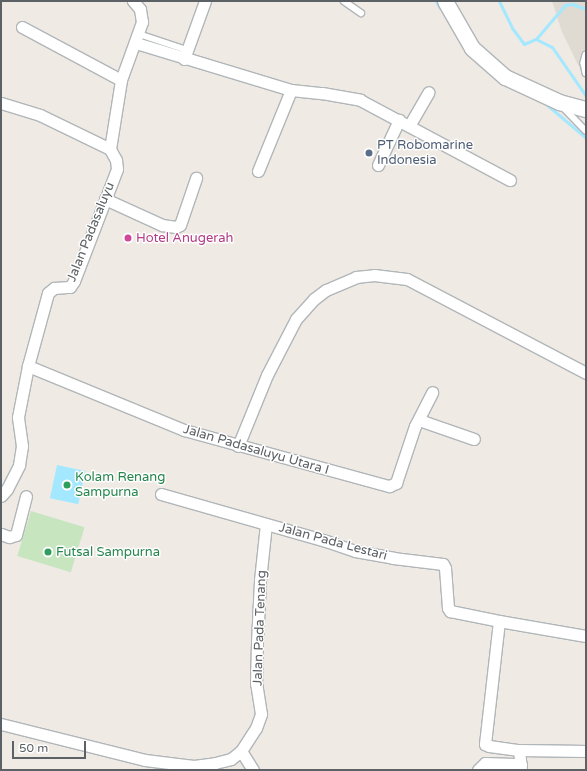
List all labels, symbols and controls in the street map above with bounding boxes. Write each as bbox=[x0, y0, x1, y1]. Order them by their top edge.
place label: PT Robomarine Indonesia bbox=[377, 138, 473, 169]
marker: PT Robomarine Indonesia bbox=[364, 148, 374, 158]
street label: Jalan Padasaluyu bbox=[64, 180, 118, 284]
place label: Hotel Anugerah bbox=[136, 230, 233, 246]
marker: Hotel Anugerah bbox=[123, 233, 133, 243]
street label: Jalan Padasaluyu Utara I bbox=[181, 422, 331, 478]
place label: Kolam Renang Sampurna bbox=[75, 470, 165, 501]
marker: Kolam Renang Sampurna bbox=[62, 480, 72, 490]
street label: Jalan Pada Lestari bbox=[277, 520, 389, 564]
place label: Futsal Sampurna bbox=[56, 544, 160, 560]
marker: Futsal Sampurna bbox=[43, 547, 53, 557]
street label: Jalan Pada Tenang bbox=[250, 570, 270, 686]
scale bar bbox=[14, 733, 88, 759]
text: 50 m bbox=[19, 741, 48, 755]

